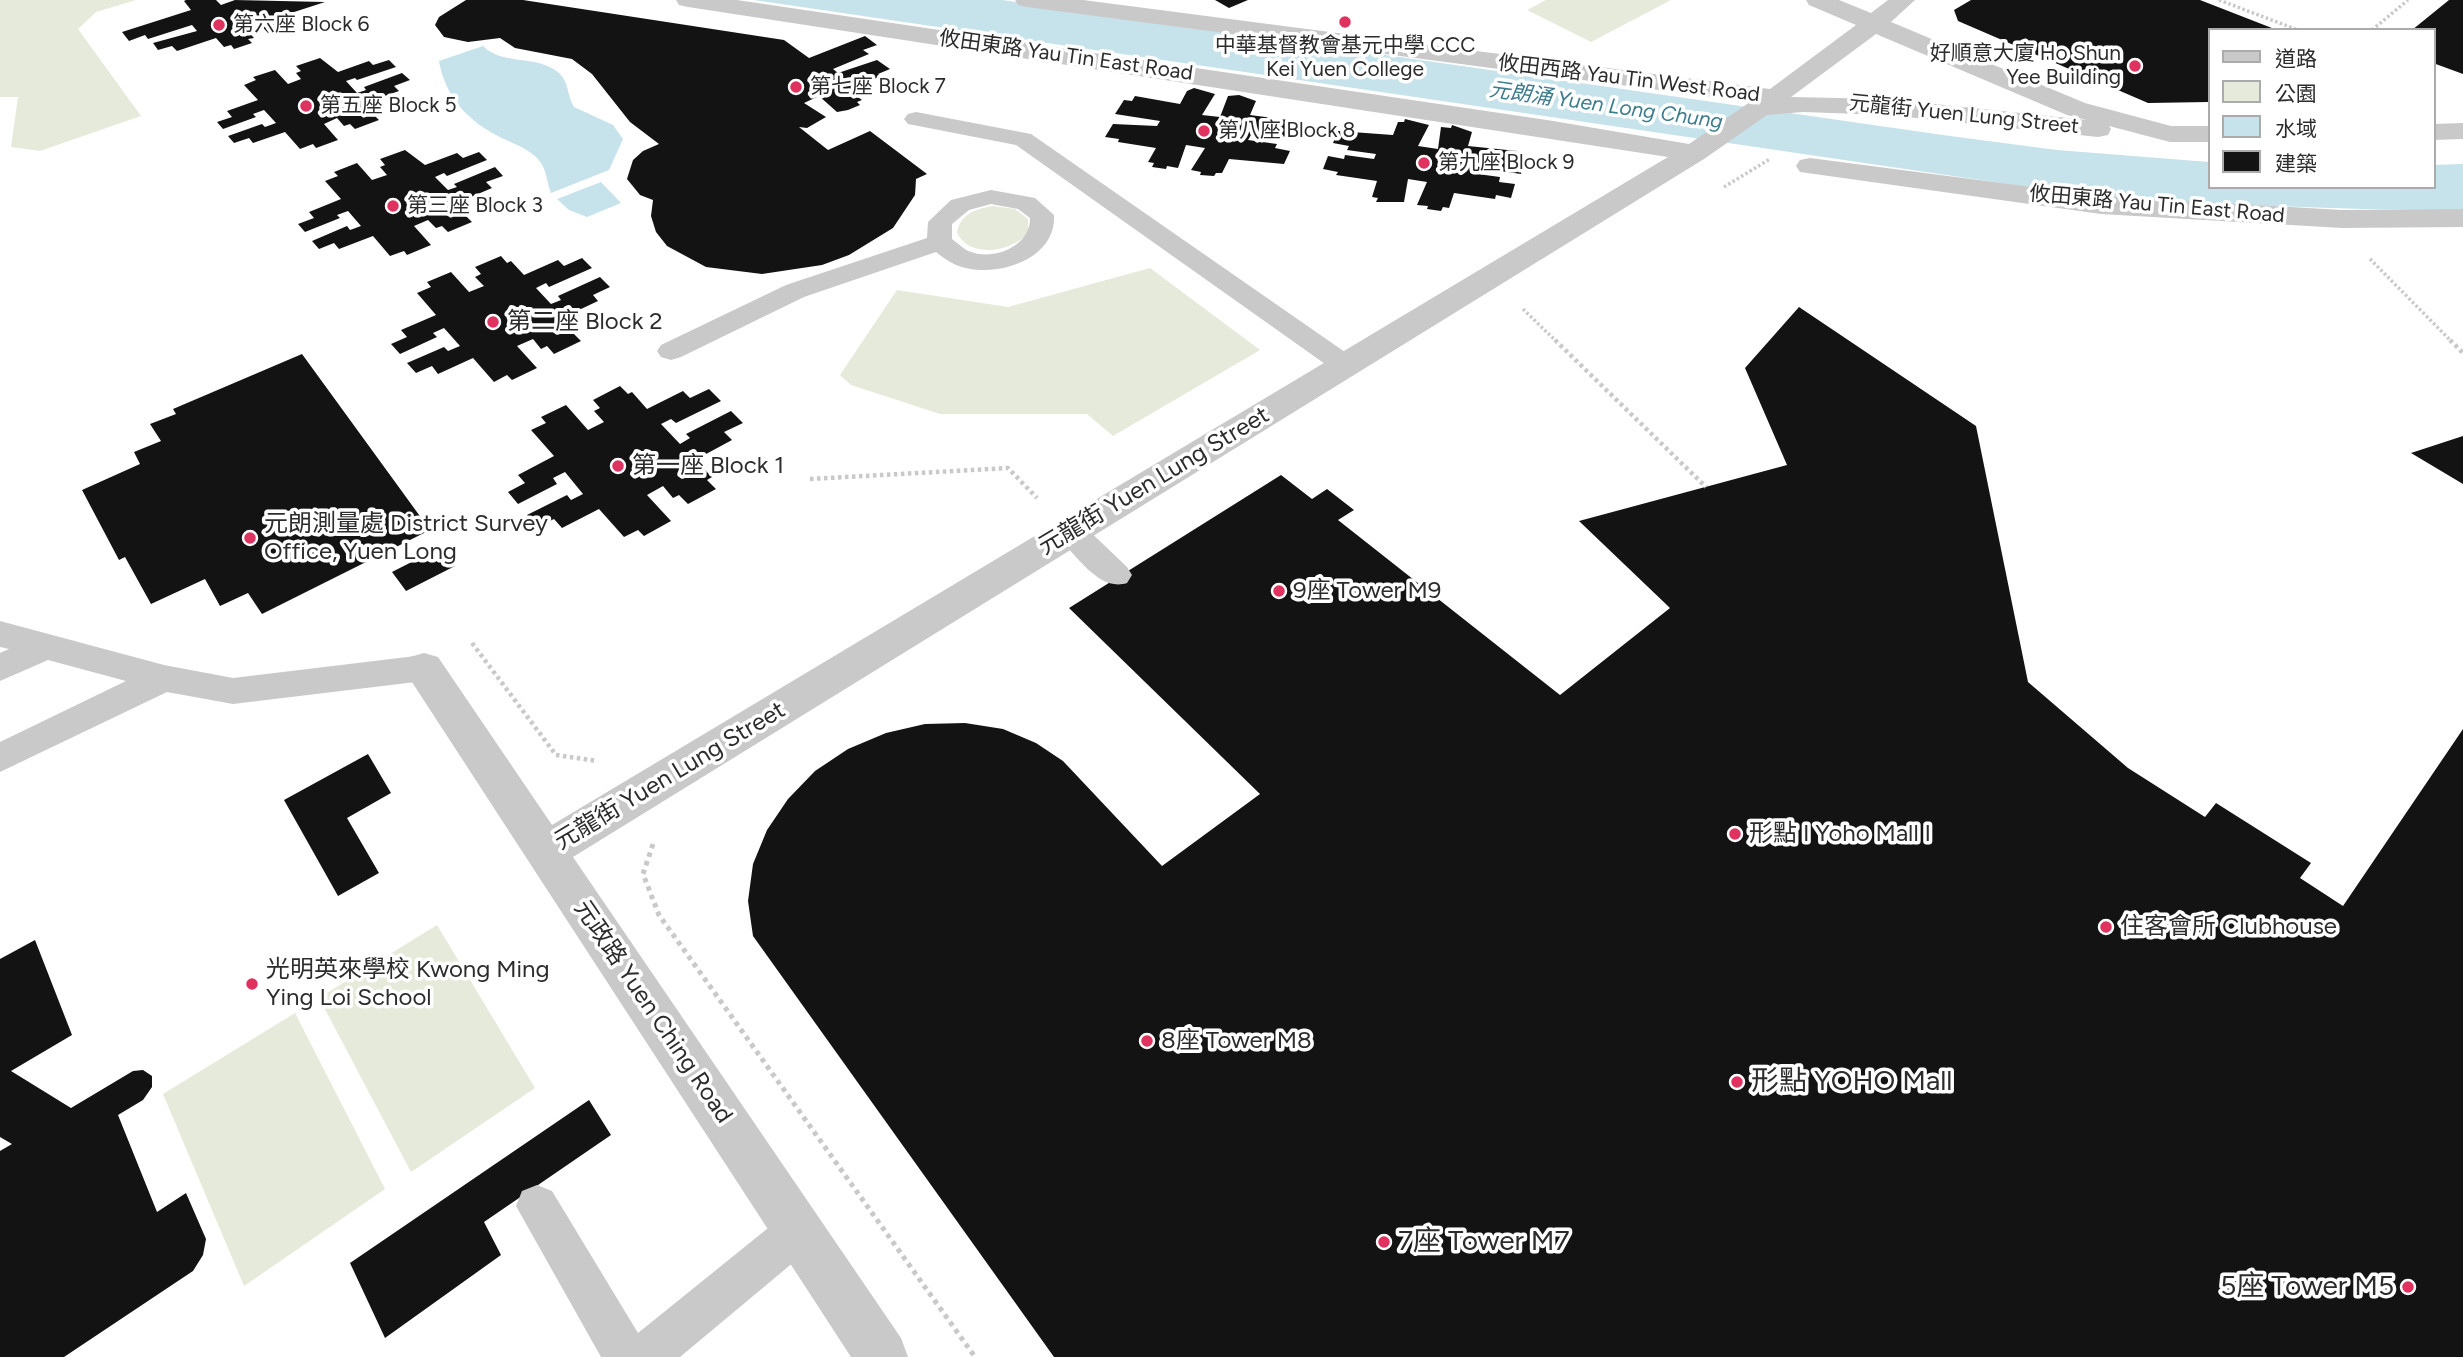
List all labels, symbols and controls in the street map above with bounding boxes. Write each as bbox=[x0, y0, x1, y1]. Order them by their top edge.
place label: 第六座 Block 6 bbox=[233, 12, 369, 38]
marker: 中華基督教會基元中學 CCC Kei Yuen College bbox=[1337, 14, 1353, 30]
marker: 第六座 Block 6 bbox=[211, 17, 227, 33]
street label: 攸田東路 Yau Tin East Road bbox=[937, 26, 1195, 86]
legend bbox=[2208, 28, 2435, 189]
place label: 中華基督教會基元中學 CCC Kei Yuen College bbox=[1215, 33, 1475, 83]
place label: 好順意大廈 Ho Shun Yee Building bbox=[1930, 41, 2121, 91]
text: 道路 bbox=[2275, 46, 2317, 71]
street label: 攸田西路 Yau Tin West Road bbox=[1497, 50, 1761, 108]
marker: 好順意大廈 Ho Shun Yee Building bbox=[2127, 58, 2143, 74]
place label: 第七座 Block 7 bbox=[810, 74, 946, 100]
water label: 元朗涌 Yuen Long Chung bbox=[1488, 77, 1724, 135]
marker: 第七座 Block 7 bbox=[788, 79, 804, 95]
text: 公園 bbox=[2275, 81, 2317, 106]
street label: 元龍街 Yuen Lung Street bbox=[1848, 90, 2080, 140]
place label: 第五座 Block 5 bbox=[320, 93, 457, 119]
marker: 第五座 Block 5 bbox=[298, 98, 314, 114]
text: 水域 bbox=[2275, 116, 2317, 141]
place label: 第八座 Block 8 bbox=[1218, 118, 1355, 144]
marker: 第八座 Block 8 bbox=[1196, 123, 1212, 139]
place label: 第九座 Block 9 bbox=[1438, 150, 1574, 176]
text: 建築 bbox=[2275, 151, 2317, 176]
marker: 第九座 Block 9 bbox=[1416, 155, 1432, 171]
street label: 攸田東路 Yau Tin East Road bbox=[2028, 181, 2286, 229]
place label: 第三座 Block 3 bbox=[407, 193, 543, 219]
marker: 第三座 Block 3 bbox=[385, 198, 401, 214]
place label: 第二座 Block 2 bbox=[507, 308, 663, 336]
marker: 第二座 Block 2 bbox=[485, 314, 501, 330]
street label: 元龍街 Yuen Lung Street bbox=[1033, 401, 1275, 561]
place label: 第一座 Block 1 bbox=[632, 452, 784, 480]
marker: 第一座 Block 1 bbox=[610, 458, 626, 474]
place label: 元朗測量處 District Survey Office, Yuen Long bbox=[264, 510, 548, 566]
marker: 元朗測量處 District Survey Office, Yuen Long bbox=[242, 530, 258, 546]
place label: 9座 Tower M9 bbox=[1293, 577, 1441, 605]
marker: 9座 Tower M9 bbox=[1271, 583, 1287, 599]
street label: 元龍街 Yuen Lung Street bbox=[549, 696, 791, 856]
place label: 形點 I Yoho Mall I bbox=[1749, 820, 1931, 848]
marker: 形點 I Yoho Mall I bbox=[1727, 826, 1743, 842]
street label: 元政路 Yuen Ching Road bbox=[568, 895, 738, 1129]
place label: 住客會所 Clubhouse bbox=[2120, 913, 2337, 941]
marker: 住客會所 Clubhouse bbox=[2098, 919, 2114, 935]
place label: 光明英來學校 Kwong Ming Ying Loi School bbox=[266, 956, 550, 1012]
marker: 光明英來學校 Kwong Ming Ying Loi School bbox=[244, 976, 260, 992]
place label: 8座 Tower M8 bbox=[1161, 1027, 1312, 1055]
marker: 8座 Tower M8 bbox=[1139, 1033, 1155, 1049]
place label: 形點 YOHO Mall bbox=[1751, 1065, 1953, 1099]
marker: 形點 YOHO Mall bbox=[1729, 1074, 1745, 1090]
place label: 7座 Tower M7 bbox=[1398, 1225, 1570, 1259]
marker: 7座 Tower M7 bbox=[1376, 1234, 1392, 1250]
place label: 5座 Tower M5 bbox=[2220, 1270, 2394, 1304]
marker: 5座 Tower M5 bbox=[2400, 1279, 2416, 1295]

